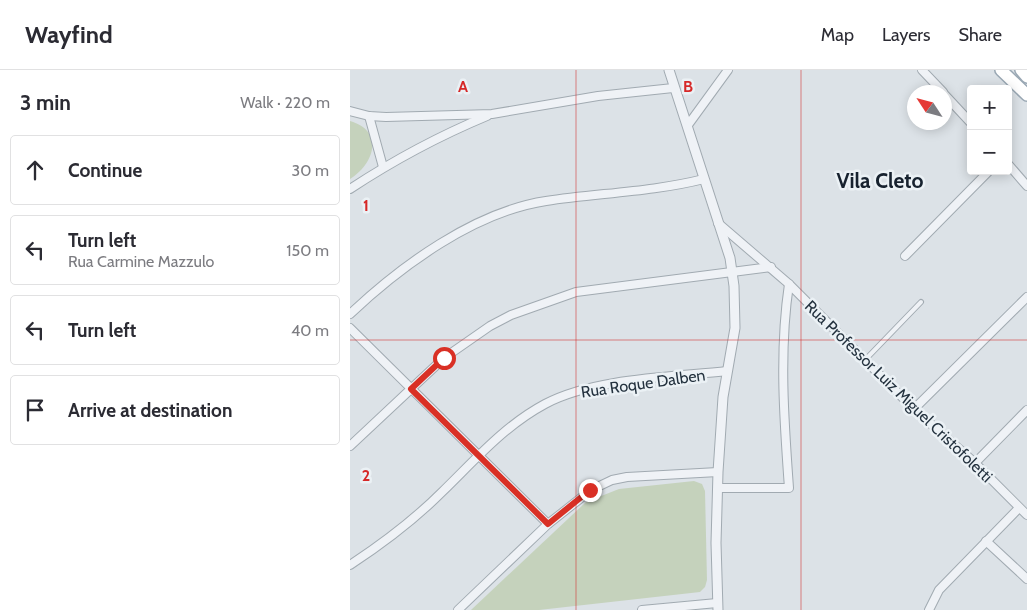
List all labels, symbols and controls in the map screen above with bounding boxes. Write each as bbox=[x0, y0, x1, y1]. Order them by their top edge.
text: Wayfind bbox=[25, 20, 113, 49]
text: Map bbox=[821, 24, 854, 46]
text: Layers bbox=[882, 24, 931, 46]
text: Share bbox=[959, 24, 1002, 46]
text: A bbox=[458, 77, 468, 96]
text: B bbox=[683, 77, 693, 96]
north arrow bbox=[907, 85, 952, 130]
map controls bbox=[967, 85, 1012, 175]
button: + bbox=[967, 85, 1012, 130]
text: 3 min bbox=[20, 90, 71, 115]
text: Walk · 220 m bbox=[240, 93, 330, 112]
button: − bbox=[967, 130, 1012, 175]
icon: ahead bbox=[21, 156, 49, 184]
text: Continue bbox=[68, 159, 142, 182]
text: 30 m bbox=[292, 161, 329, 180]
district label: Vila Cleto bbox=[837, 168, 923, 193]
text: 1 bbox=[363, 196, 369, 215]
text: Turn left bbox=[68, 229, 136, 252]
icon: left bbox=[21, 236, 49, 264]
text: 150 m bbox=[286, 241, 329, 260]
text: Rua Carmine Mazzulo bbox=[68, 252, 214, 271]
street label: Rua Professor Luiz Miguel Cristofoletti bbox=[801, 296, 996, 486]
icon: left bbox=[21, 316, 49, 344]
text: Turn left bbox=[68, 319, 136, 342]
text: 40 m bbox=[291, 321, 329, 340]
route start bbox=[433, 347, 456, 370]
street label: Rua Roque Dalben bbox=[580, 365, 706, 402]
icon: arrive bbox=[21, 396, 49, 424]
text: Arrive at destination bbox=[68, 399, 232, 422]
text: 2 bbox=[362, 466, 370, 485]
route end bbox=[579, 479, 602, 502]

